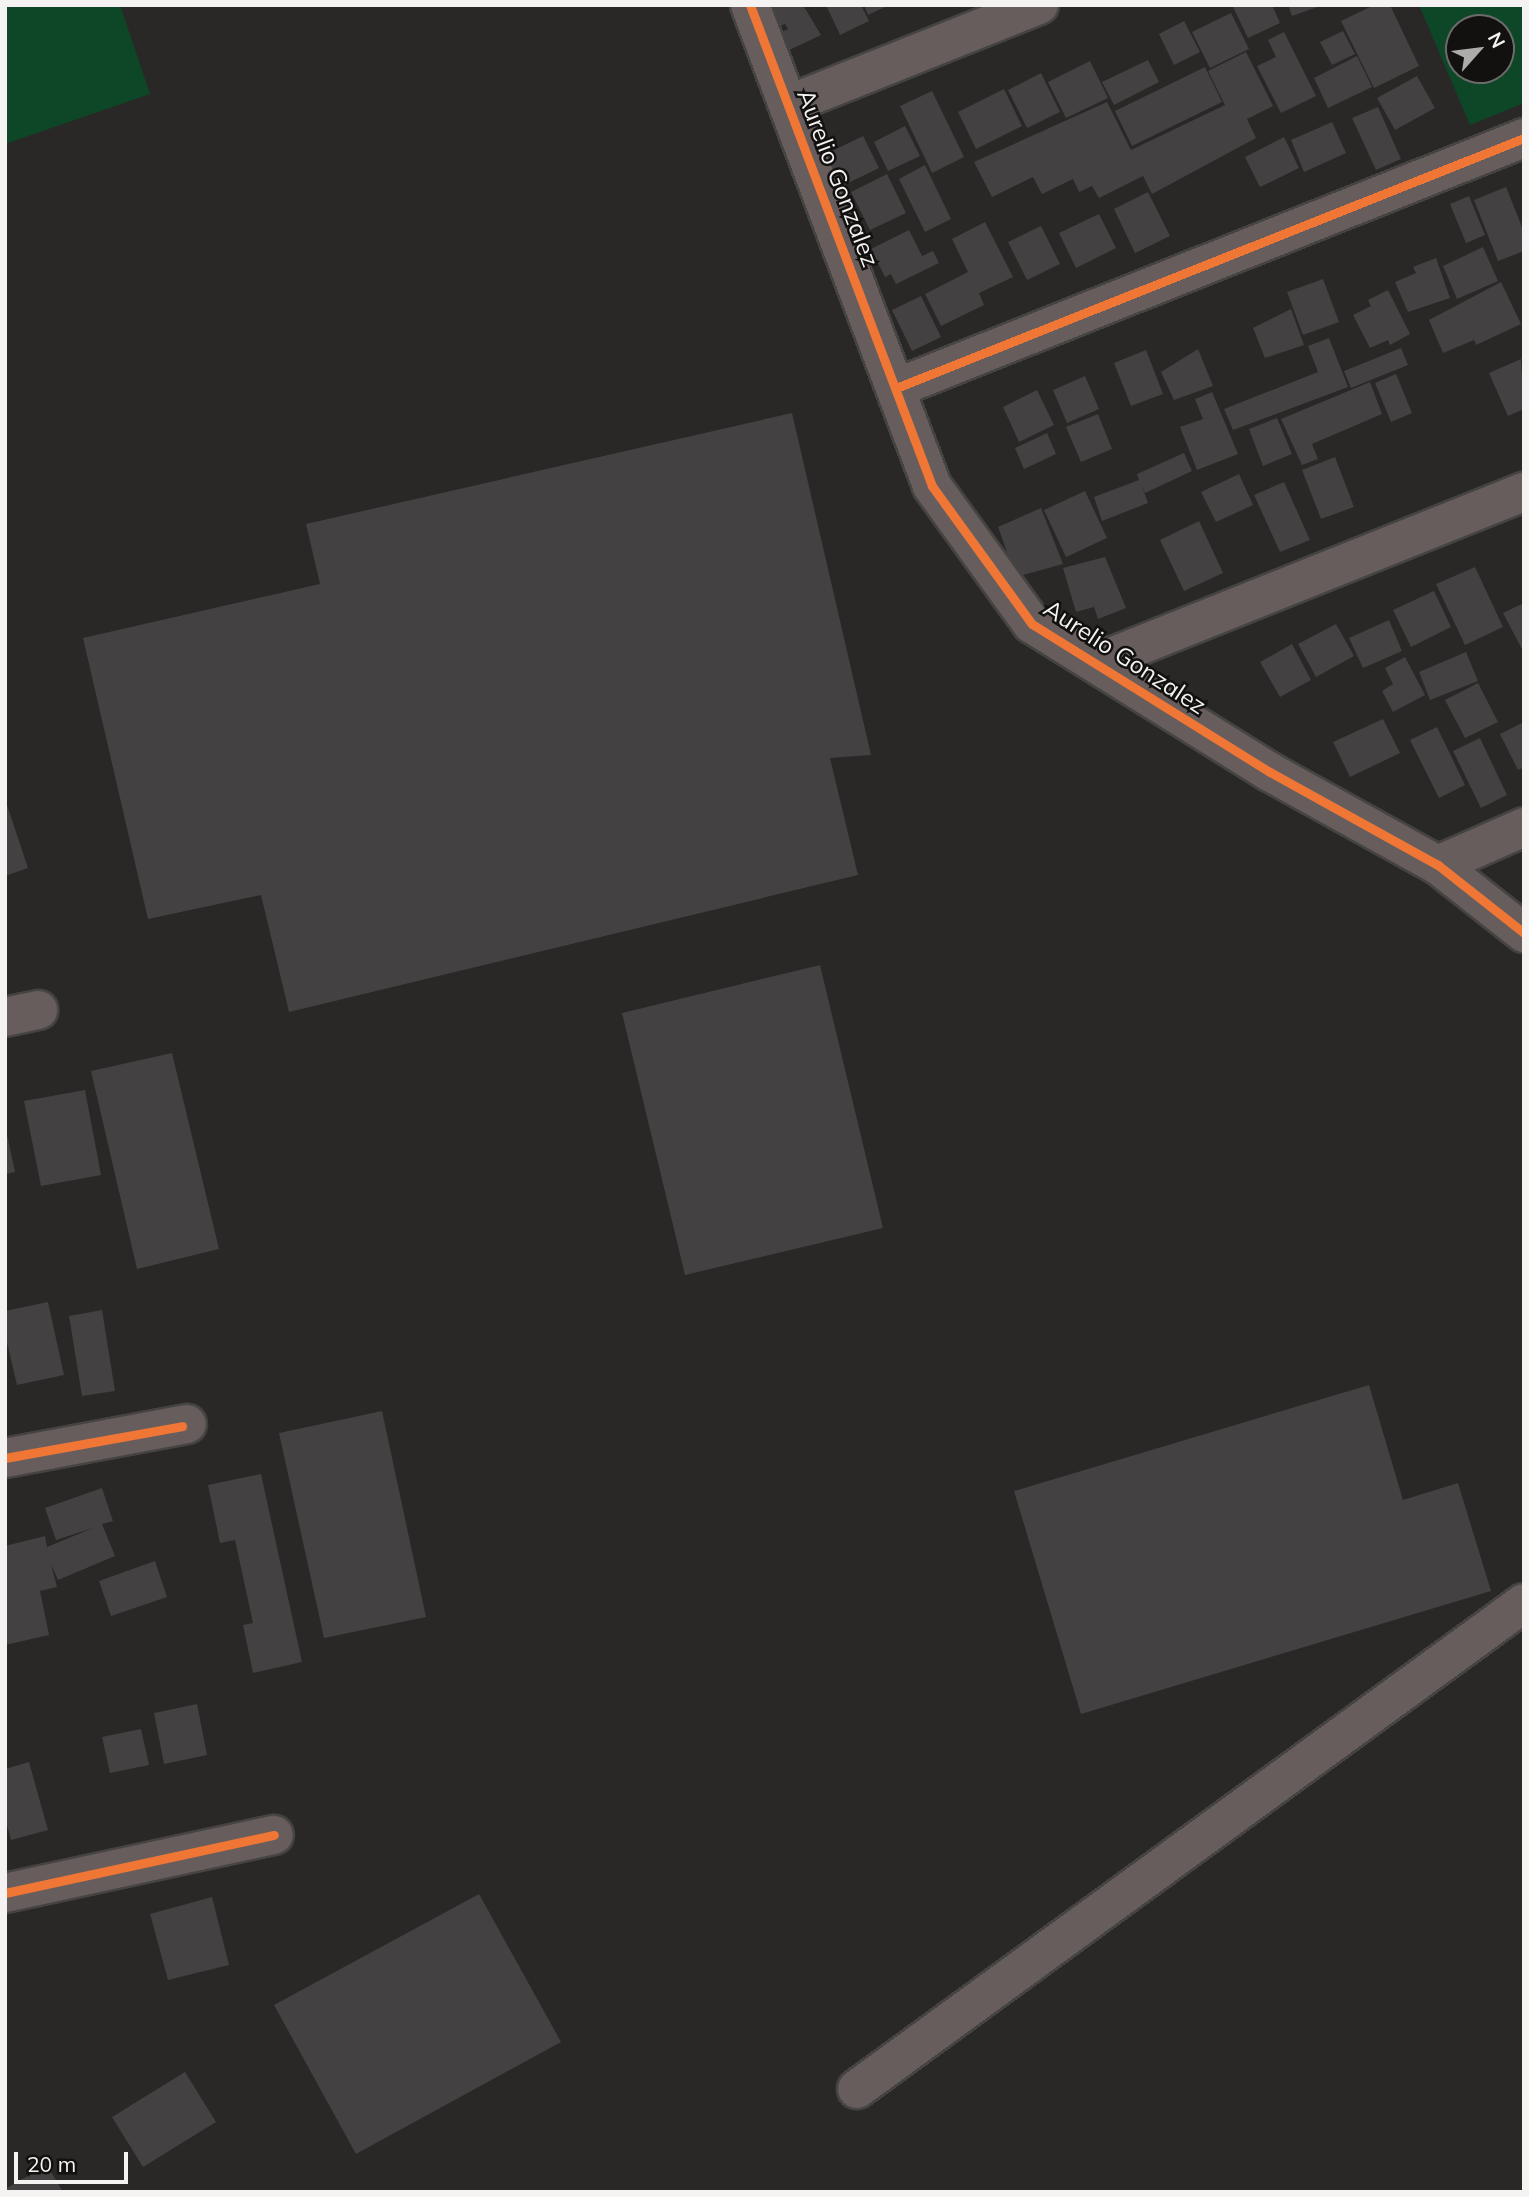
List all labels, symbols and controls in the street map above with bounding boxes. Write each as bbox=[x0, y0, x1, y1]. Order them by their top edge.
north arrow bbox=[1445, 14, 1515, 84]
text: N bbox=[1483, 28, 1511, 52]
street label: Aurelio Gonzalez bbox=[791, 85, 885, 271]
street label: Aurelio Gonzalez bbox=[1038, 594, 1212, 720]
scale bar bbox=[18, 2138, 131, 2182]
text: 20 m bbox=[27, 2151, 76, 2177]

